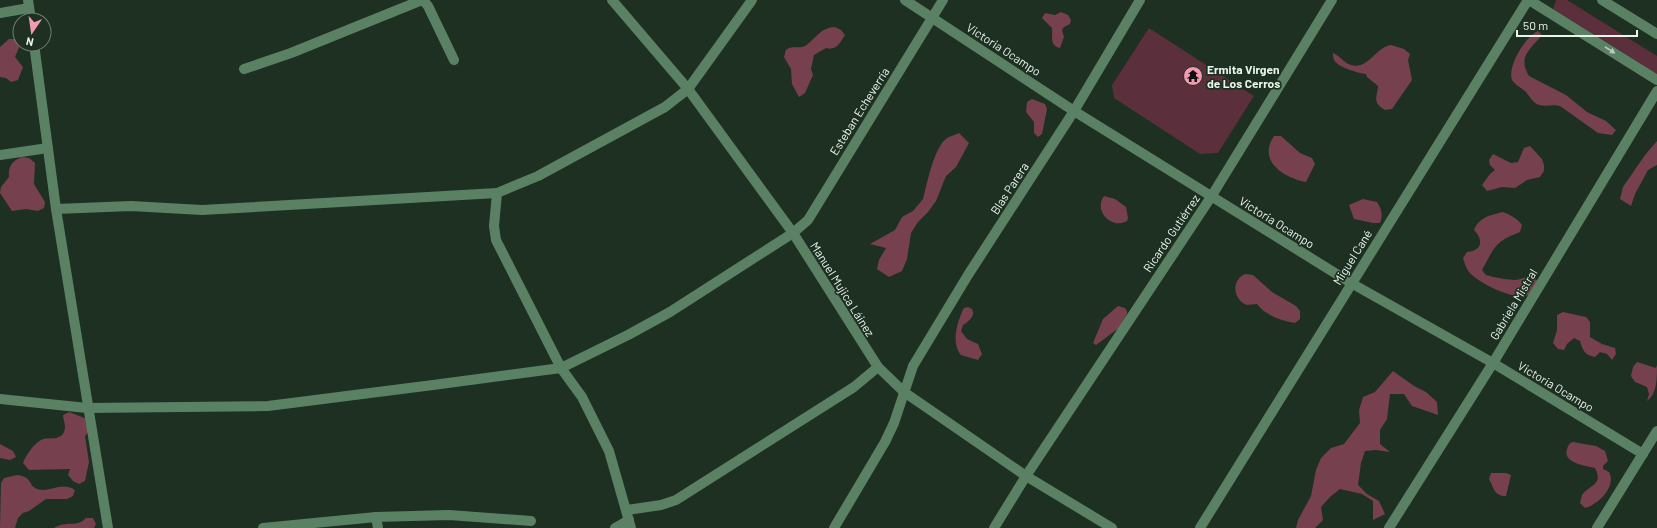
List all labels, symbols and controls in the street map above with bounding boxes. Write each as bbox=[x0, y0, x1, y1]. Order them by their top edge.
north arrow bbox=[12, 12, 52, 52]
scale bar bbox=[1517, 12, 1637, 38]
text: 50 m bbox=[1523, 18, 1548, 32]
street label: Victoria Ocampo bbox=[964, 20, 1044, 78]
text: N bbox=[25, 35, 35, 49]
one-way arrow bbox=[1604, 47, 1616, 54]
place label: Ermita Virgen de Los Cerros bbox=[1207, 62, 1280, 90]
street label: Esteban Echeverría bbox=[826, 65, 892, 157]
temple icon: Ermita Virgen de Los Cerros bbox=[1182, 65, 1204, 87]
street label: Blas Parera bbox=[987, 159, 1031, 217]
street label: Ricardo Gutiérrez bbox=[1140, 192, 1202, 274]
street label: Victoria Ocampo bbox=[1237, 193, 1317, 251]
street label: Miguel Cané bbox=[1330, 227, 1374, 287]
street label: Manuel Mujica Láinez bbox=[808, 239, 878, 339]
street label: Gabriela Mistral bbox=[1486, 266, 1540, 342]
street label: Victoria Ocampo bbox=[1516, 358, 1596, 414]

